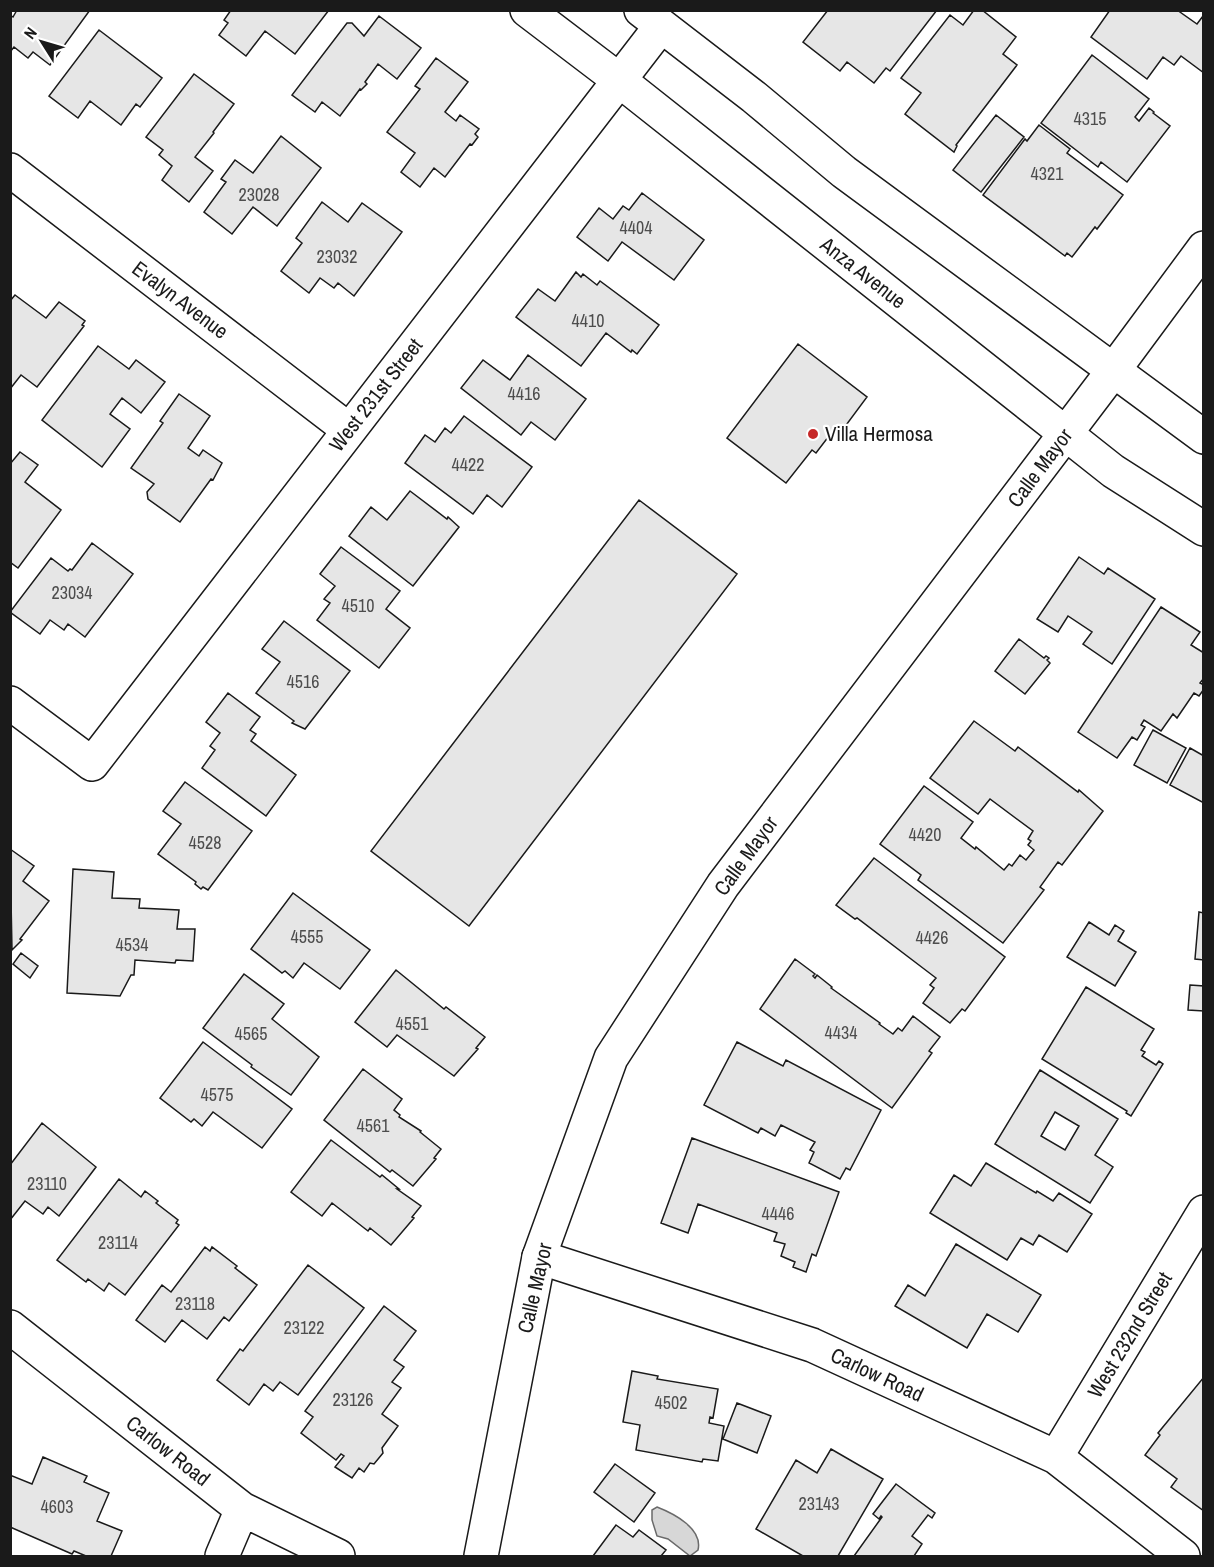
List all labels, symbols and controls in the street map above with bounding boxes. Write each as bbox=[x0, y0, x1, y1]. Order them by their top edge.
north arrow bbox=[12, 12, 72, 72]
text: N bbox=[18, 23, 42, 43]
house number: 4315 bbox=[1074, 106, 1106, 131]
house number: 4321 bbox=[1031, 161, 1064, 186]
house number: 23028 bbox=[238, 182, 280, 207]
house number: 4404 bbox=[620, 215, 652, 240]
street label: Anza Avenue bbox=[814, 229, 912, 315]
house number: 23032 bbox=[316, 244, 358, 269]
street label: Evalyn Avenue bbox=[126, 254, 234, 345]
house number: 4410 bbox=[572, 308, 604, 333]
street label: West 231st Street bbox=[322, 332, 429, 457]
house number: 4416 bbox=[508, 381, 540, 406]
place label: Villa Hermosa bbox=[825, 419, 933, 448]
street label: Calle Mayor bbox=[1000, 422, 1079, 513]
marker: Villa Hermosa bbox=[806, 427, 820, 441]
house number: 4422 bbox=[452, 452, 484, 477]
house number: 23034 bbox=[51, 580, 93, 605]
house number: 4510 bbox=[342, 593, 374, 618]
house number: 4516 bbox=[287, 669, 319, 694]
street label: Calle Mayor bbox=[707, 810, 784, 901]
house number: 4420 bbox=[909, 822, 941, 847]
house number: 4528 bbox=[189, 830, 221, 855]
house number: 4555 bbox=[291, 924, 323, 949]
house number: 4426 bbox=[916, 925, 948, 950]
house number: 4534 bbox=[116, 932, 148, 957]
house number: 4551 bbox=[396, 1011, 429, 1036]
house number: 4434 bbox=[825, 1020, 857, 1045]
house number: 4565 bbox=[235, 1021, 267, 1046]
house number: 4575 bbox=[201, 1082, 233, 1107]
house number: 4561 bbox=[357, 1113, 390, 1138]
house number: 23110 bbox=[27, 1171, 67, 1196]
house number: 4446 bbox=[762, 1201, 794, 1226]
house number: 23114 bbox=[98, 1230, 138, 1255]
street label: Calle Mayor bbox=[510, 1240, 559, 1336]
street label: West 232nd Street bbox=[1080, 1266, 1179, 1403]
house number: 23118 bbox=[175, 1291, 215, 1316]
house number: 23122 bbox=[283, 1315, 325, 1340]
street label: Carlow Road bbox=[826, 1340, 928, 1409]
house number: 23126 bbox=[332, 1387, 374, 1412]
house number: 4502 bbox=[655, 1390, 687, 1415]
street label: Carlow Road bbox=[120, 1409, 216, 1493]
house number: 23143 bbox=[798, 1491, 840, 1516]
house number: 4603 bbox=[41, 1494, 73, 1519]

